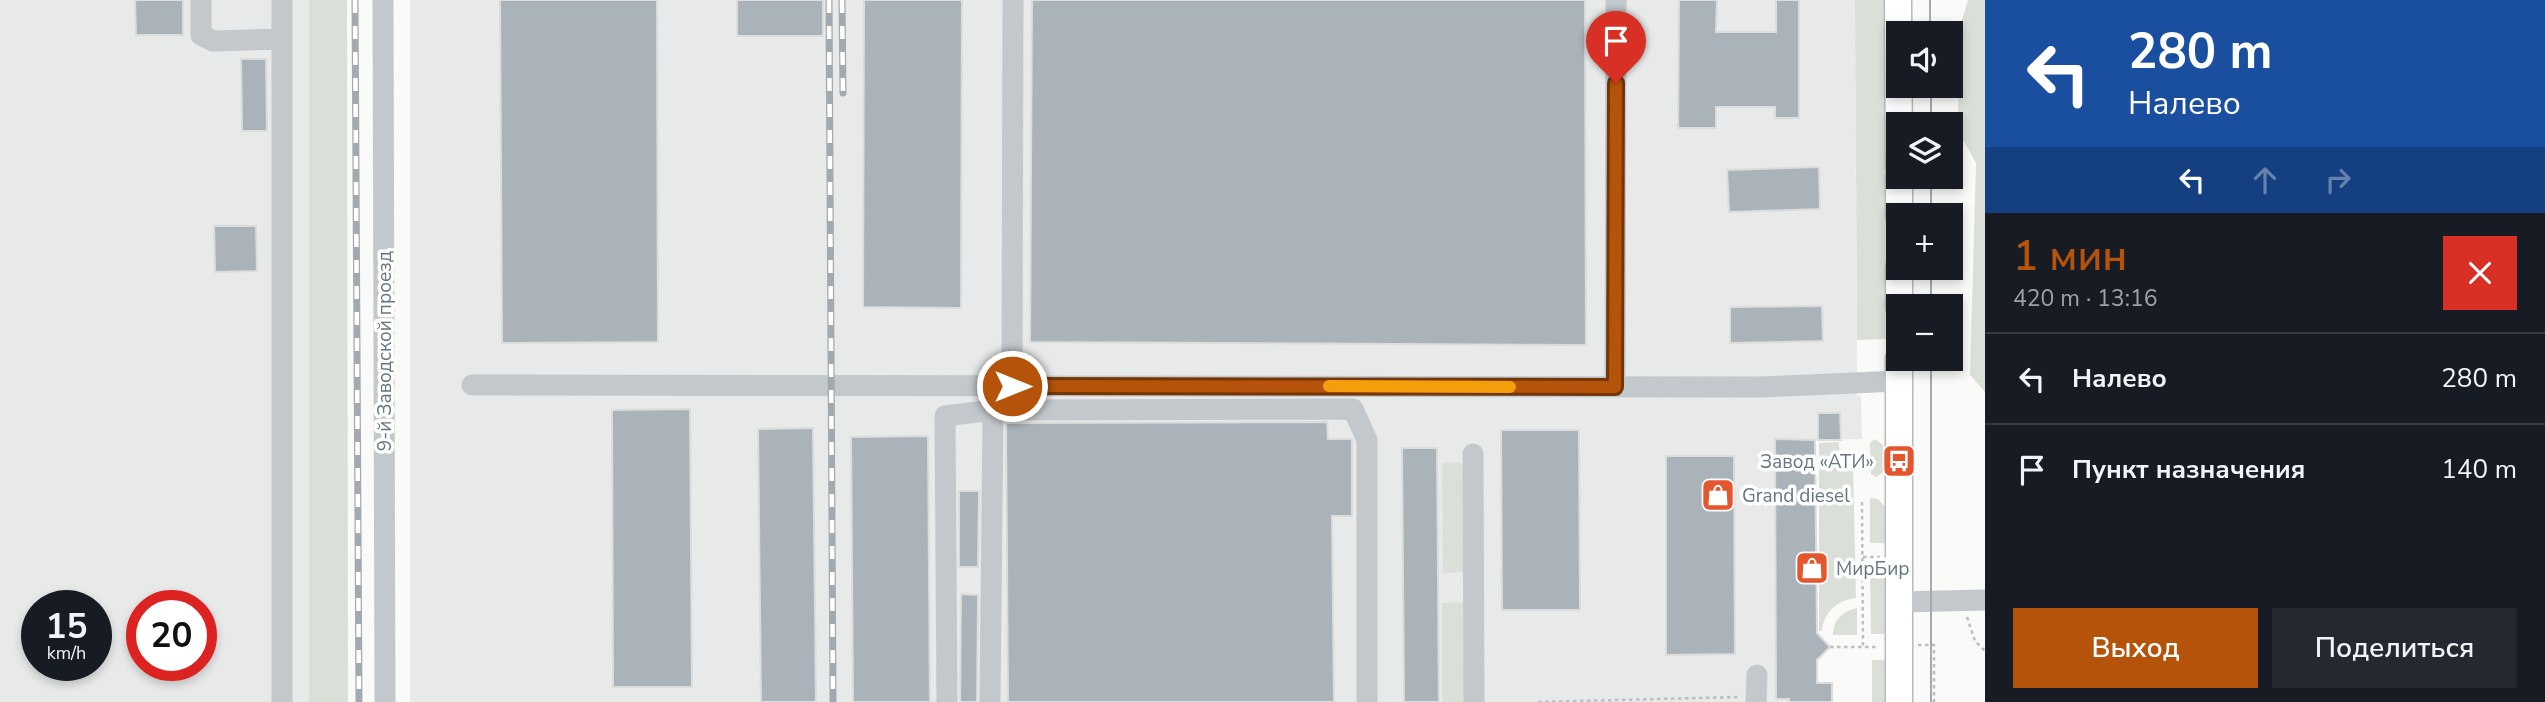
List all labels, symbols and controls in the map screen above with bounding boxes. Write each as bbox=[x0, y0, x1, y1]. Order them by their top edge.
pin bbox=[1586, 11, 1646, 83]
text: 280 m bbox=[2128, 18, 2272, 85]
map controls bbox=[1886, 21, 1963, 371]
button: sound bbox=[1886, 21, 1963, 98]
icon: arrive bbox=[1597, 22, 1635, 60]
icon: left bbox=[2013, 28, 2104, 119]
text: Налево bbox=[2128, 82, 2241, 125]
button: layers bbox=[1886, 112, 1963, 189]
icon: left bbox=[2173, 161, 2211, 199]
icon: ahead bbox=[2246, 161, 2284, 199]
icon: right bbox=[2319, 161, 2357, 199]
button: + bbox=[1886, 203, 1963, 280]
text: 1 мин bbox=[2013, 228, 2127, 285]
button: close bbox=[2443, 236, 2517, 310]
street label: 9-й Заводской проезд bbox=[372, 251, 398, 451]
text: 420 m · 13:16 bbox=[2013, 283, 2158, 314]
button: − bbox=[1886, 294, 1963, 371]
position arrow bbox=[975, 349, 1049, 423]
icon: left bbox=[2013, 360, 2051, 398]
text: Налево bbox=[2072, 361, 2167, 396]
text: 280 m bbox=[2441, 361, 2517, 396]
bus stop icon: Завод «АТИ» bbox=[1880, 442, 1918, 480]
place label: Завод «АТИ» bbox=[1760, 449, 1874, 475]
icon: arrive bbox=[2013, 451, 2051, 489]
text: Пункт назначения bbox=[2072, 452, 2305, 487]
text: 140 m bbox=[2441, 452, 2517, 487]
shop icon: Grand diesel bbox=[1699, 476, 1737, 514]
place label: Grand diesel bbox=[1742, 483, 1850, 509]
shop icon: МирБир bbox=[1793, 549, 1831, 587]
place label: МирБир bbox=[1836, 556, 1910, 582]
speed limit sign: 20 bbox=[126, 590, 217, 681]
text: 15 bbox=[45, 603, 88, 650]
button: Выход bbox=[2013, 608, 2258, 688]
button: Поделиться bbox=[2272, 608, 2517, 688]
text: km/h bbox=[47, 641, 86, 665]

